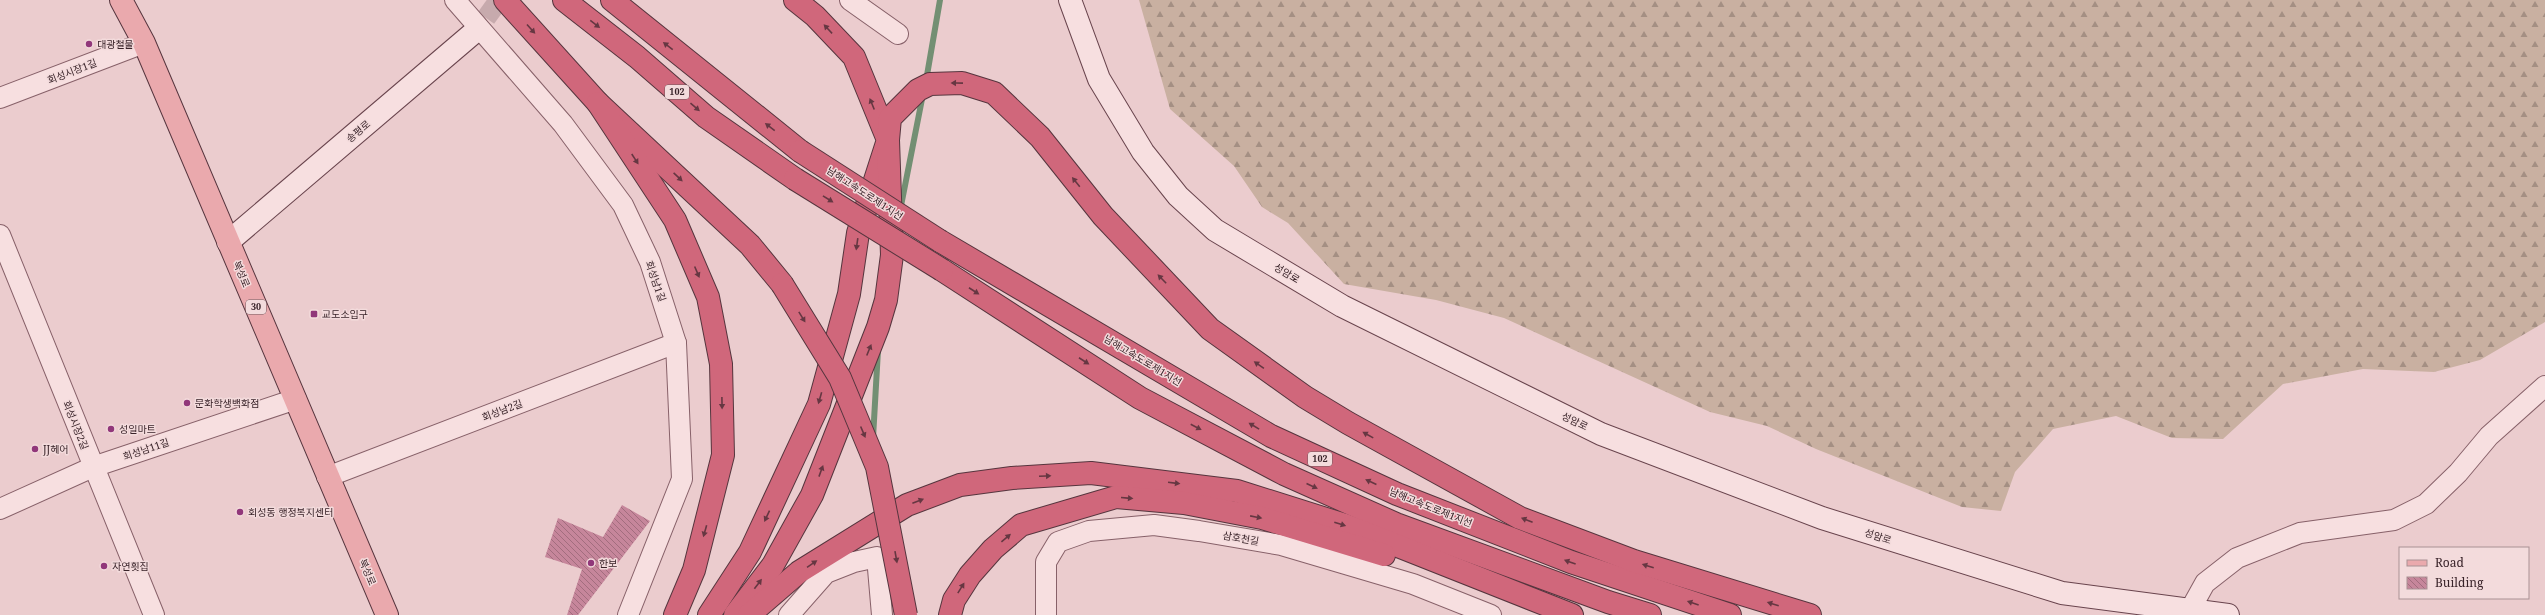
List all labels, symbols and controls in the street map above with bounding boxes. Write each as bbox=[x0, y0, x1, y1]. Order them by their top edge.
one-way arrow bbox=[589, 20, 600, 28]
one-way arrow bbox=[526, 24, 536, 34]
one-way arrow bbox=[823, 24, 832, 34]
place label: 대광철물 bbox=[97, 37, 134, 51]
marker: 대광철물 bbox=[84, 39, 94, 49]
one-way arrow bbox=[663, 41, 673, 50]
street label: 회성시장1길 bbox=[45, 55, 99, 87]
one-way arrow bbox=[950, 80, 963, 86]
road number: 102 bbox=[665, 85, 689, 99]
one-way arrow bbox=[869, 98, 875, 110]
one-way arrow bbox=[690, 102, 699, 111]
street label: 송평로 bbox=[343, 117, 373, 145]
one-way arrow bbox=[764, 122, 775, 131]
one-way arrow bbox=[631, 154, 639, 164]
street label: 남해고속도로제1지선 bbox=[824, 163, 906, 223]
one-way arrow bbox=[673, 172, 683, 182]
one-way arrow bbox=[1071, 176, 1080, 187]
one-way arrow bbox=[822, 196, 834, 203]
one-way arrow bbox=[854, 238, 860, 250]
street label: 북성로 bbox=[230, 259, 254, 289]
street label: 회성남1길 bbox=[642, 259, 670, 303]
street label: 성암로 bbox=[1272, 260, 1302, 286]
one-way arrow bbox=[694, 267, 700, 278]
one-way arrow bbox=[1157, 274, 1167, 284]
one-way arrow bbox=[969, 287, 980, 295]
road number: 30 bbox=[246, 300, 266, 314]
place label: 교도소입구 bbox=[322, 307, 368, 321]
marker: 교도소입구 bbox=[309, 309, 319, 319]
one-way arrow bbox=[799, 311, 806, 323]
street label: 남해고속도로제1지선 bbox=[1102, 331, 1184, 389]
one-way arrow bbox=[866, 343, 872, 355]
one-way arrow bbox=[1078, 358, 1090, 365]
one-way arrow bbox=[1254, 361, 1264, 369]
one-way arrow bbox=[817, 392, 823, 404]
place label: 문화학생백화점 bbox=[195, 396, 259, 410]
street label: 회성남2길 bbox=[480, 396, 524, 424]
one-way arrow bbox=[719, 397, 725, 410]
street label: 회성시장2길 bbox=[60, 398, 92, 452]
marker: 문화학생백화점 bbox=[182, 398, 192, 408]
street label: 성암로 bbox=[1560, 409, 1590, 433]
place label: 성일마트 bbox=[119, 422, 156, 436]
one-way arrow bbox=[1248, 423, 1260, 430]
marker: 성일마트 bbox=[106, 424, 116, 434]
one-way arrow bbox=[1190, 424, 1202, 430]
one-way arrow bbox=[860, 426, 866, 438]
one-way arrow bbox=[1363, 431, 1374, 438]
street label: 회성남11길 bbox=[121, 435, 171, 463]
place label: JJ헤어 bbox=[42, 442, 69, 456]
marker: JJ헤어 bbox=[30, 444, 40, 454]
road number: 102 bbox=[1308, 452, 1332, 466]
one-way arrow bbox=[818, 464, 824, 476]
one-way arrow bbox=[1039, 472, 1051, 479]
one-way arrow bbox=[1366, 479, 1377, 485]
one-way arrow bbox=[1168, 480, 1180, 486]
one-way arrow bbox=[1306, 483, 1317, 489]
street label: 남해고속도로제1지선 bbox=[1387, 484, 1475, 530]
one-way arrow bbox=[1121, 494, 1133, 501]
one-way arrow bbox=[913, 497, 925, 503]
place label: 회성동 행정복지센터 bbox=[248, 505, 333, 519]
marker: 회성동 행정복지센터 bbox=[235, 507, 245, 517]
one-way arrow bbox=[764, 510, 770, 522]
one-way arrow bbox=[1249, 514, 1262, 520]
one-way arrow bbox=[1520, 517, 1532, 523]
one-way arrow bbox=[1335, 521, 1347, 527]
one-way arrow bbox=[702, 525, 708, 537]
street label: 성암로 bbox=[1863, 525, 1893, 547]
street label: 삼호천길 bbox=[1222, 528, 1260, 548]
one-way arrow bbox=[1001, 533, 1011, 542]
legend bbox=[2399, 547, 2529, 599]
one-way arrow bbox=[893, 551, 899, 563]
text: Road bbox=[2435, 554, 2465, 571]
place label: 한보 bbox=[599, 556, 617, 570]
street label: 북성로 bbox=[356, 557, 380, 587]
marker: 한보 bbox=[586, 558, 596, 568]
one-way arrow bbox=[1563, 558, 1575, 564]
place label: 자연횟집 bbox=[112, 559, 149, 573]
one-way arrow bbox=[806, 560, 817, 568]
marker: 자연횟집 bbox=[99, 561, 109, 571]
one-way arrow bbox=[1642, 563, 1654, 569]
text: Building bbox=[2435, 574, 2484, 591]
one-way arrow bbox=[754, 578, 762, 589]
one-way arrow bbox=[958, 583, 965, 594]
one-way arrow bbox=[1687, 600, 1699, 606]
one-way arrow bbox=[1766, 601, 1778, 607]

